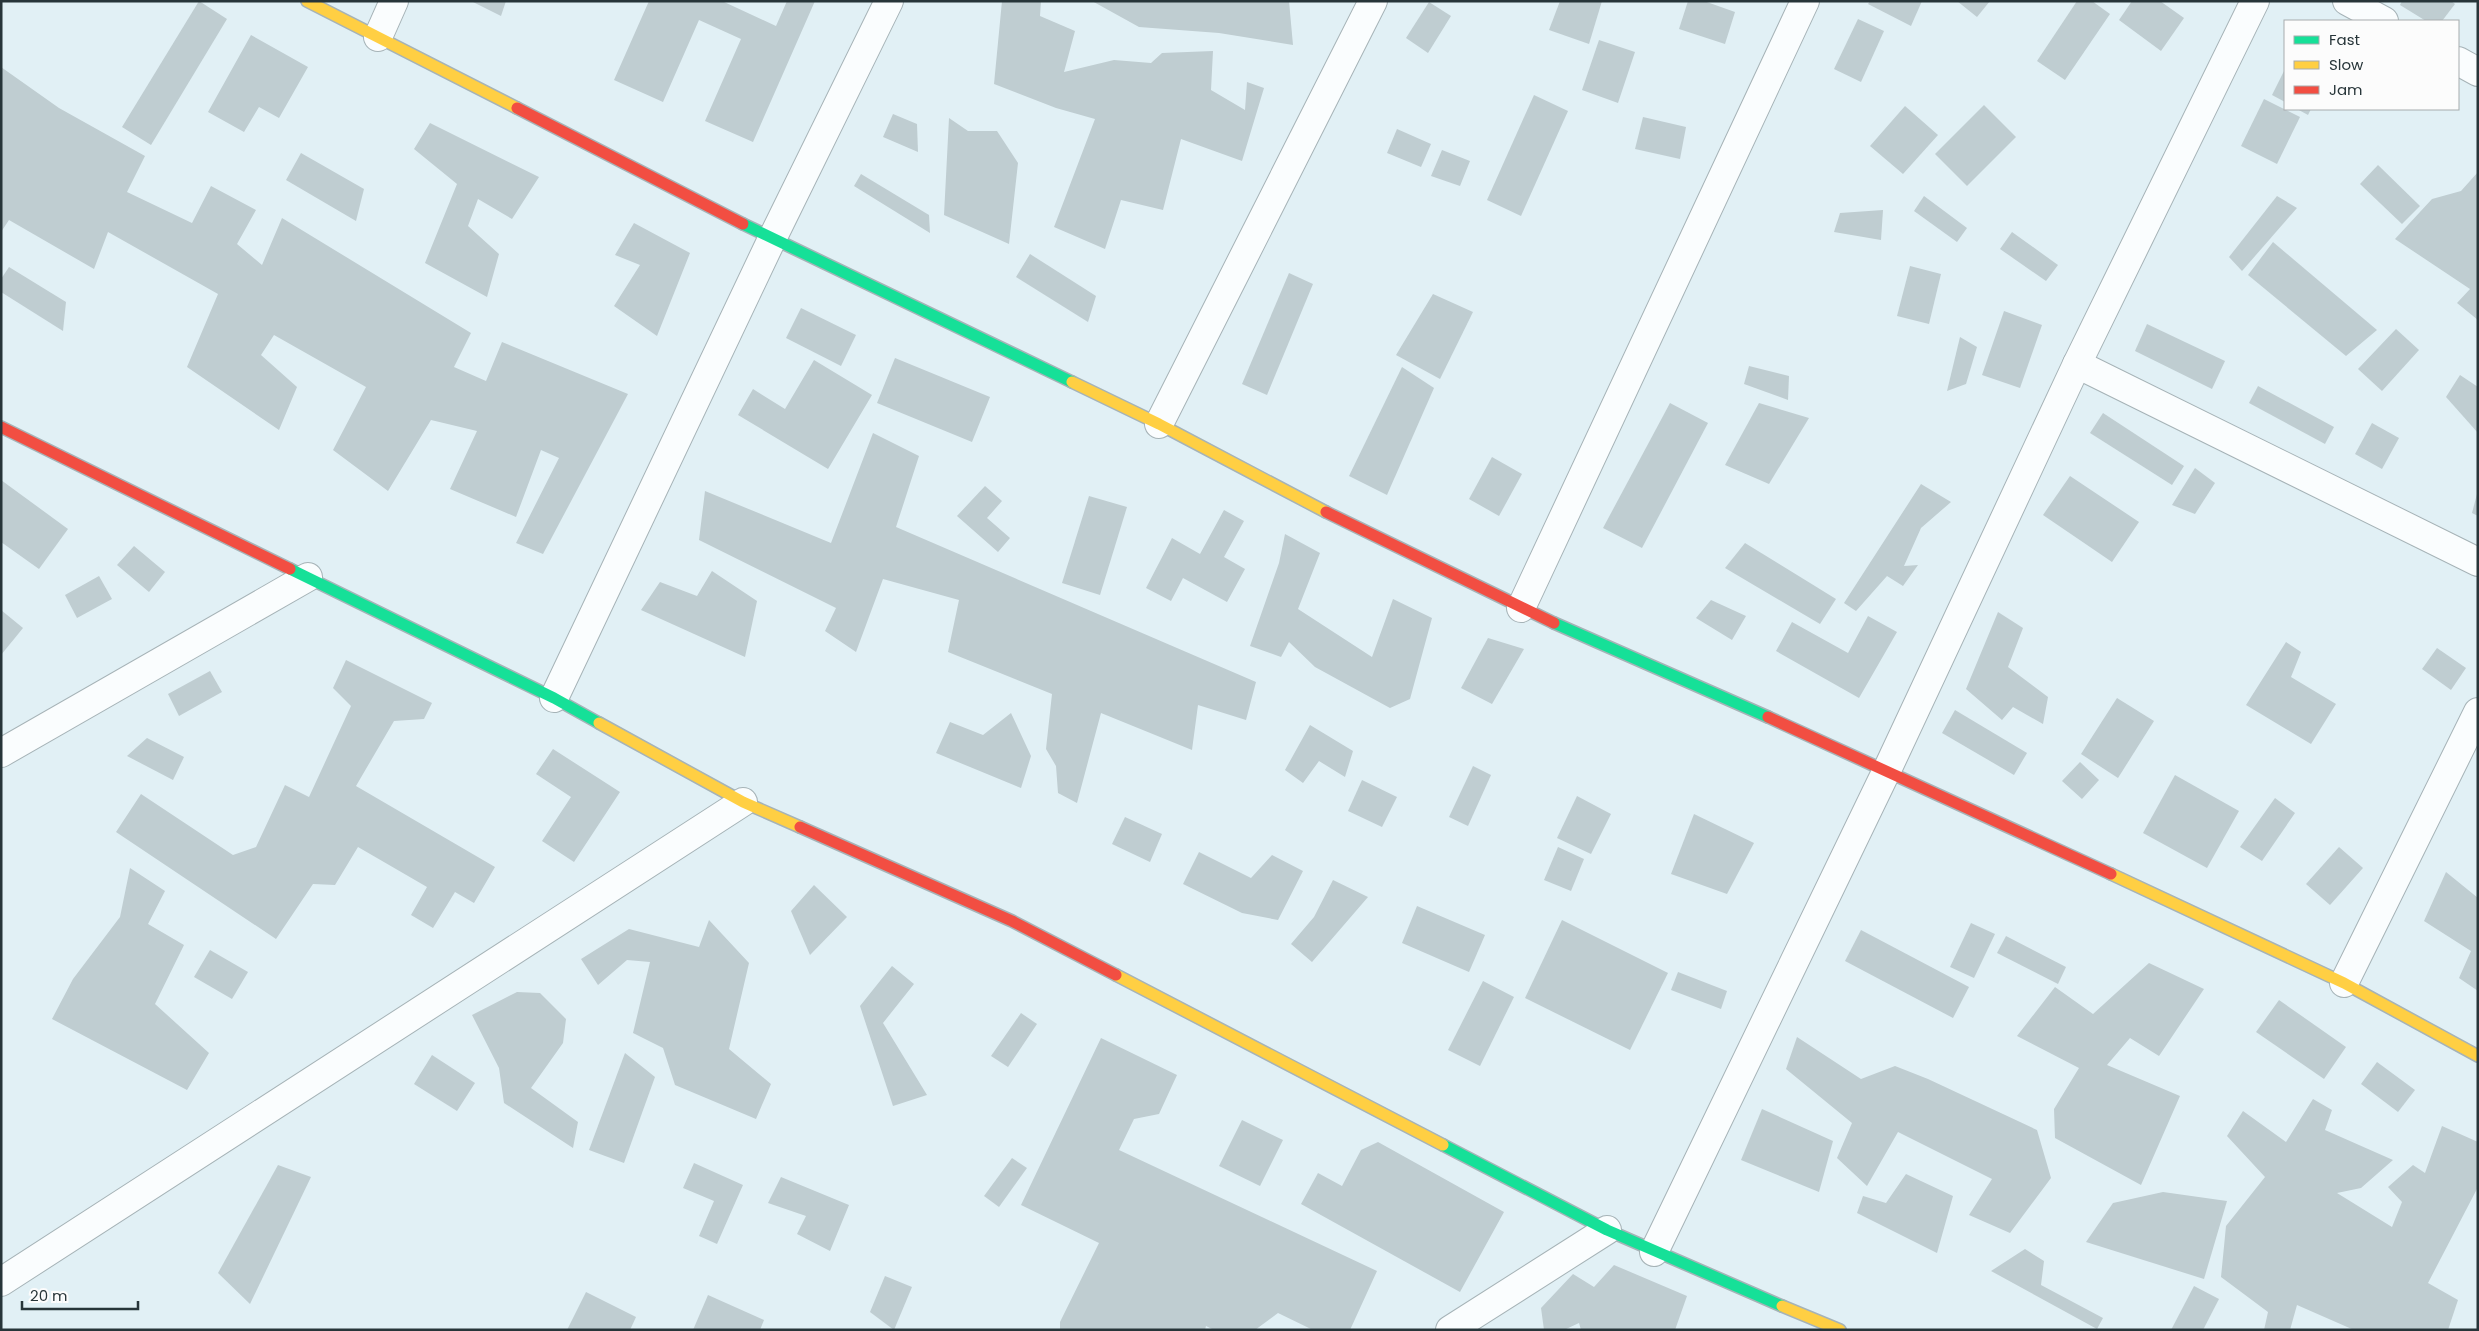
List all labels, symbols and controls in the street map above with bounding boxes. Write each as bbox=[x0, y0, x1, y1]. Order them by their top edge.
legend bbox=[2284, 20, 2459, 110]
text: Fast bbox=[2329, 29, 2360, 50]
text: Slow bbox=[2329, 54, 2364, 75]
text: Jam bbox=[2329, 79, 2363, 100]
scale bar bbox=[22, 1278, 139, 1310]
text: 20 m bbox=[30, 1285, 68, 1306]

